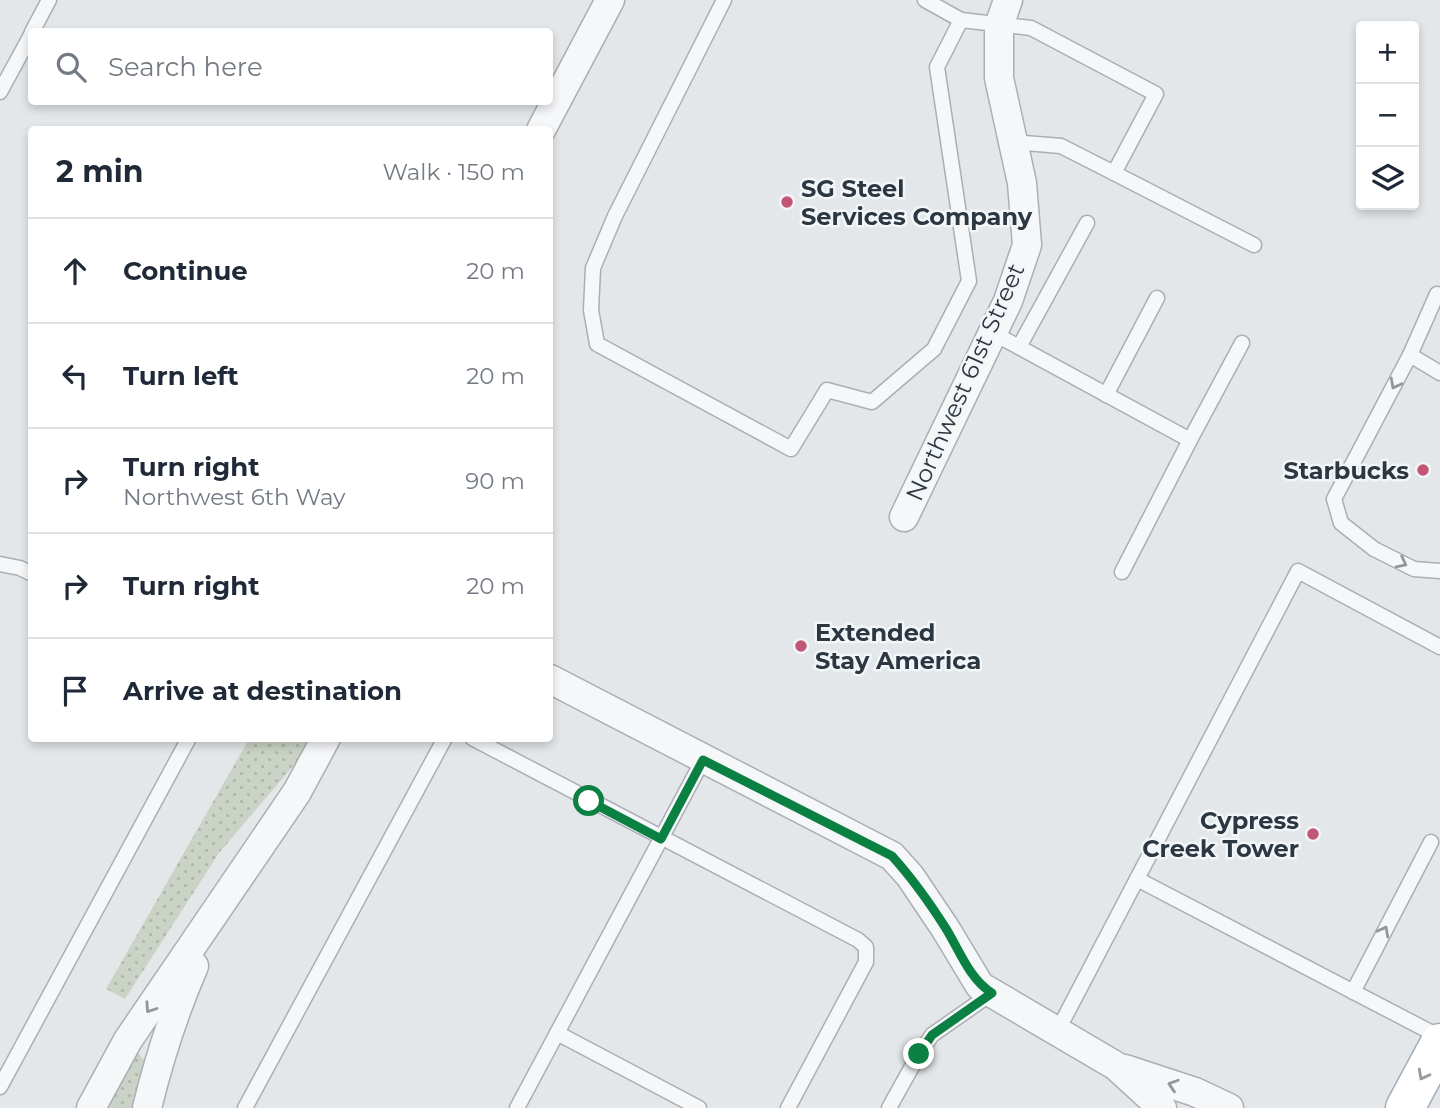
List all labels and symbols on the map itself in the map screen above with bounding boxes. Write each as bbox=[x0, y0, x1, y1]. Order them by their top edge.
place label: SG Steel Services Company bbox=[801, 174, 1033, 231]
marker: SG Steel Services Company bbox=[779, 194, 795, 210]
street label: Northwest 61st Street bbox=[900, 259, 1031, 505]
one-way arrow bbox=[1389, 377, 1403, 390]
place label: Starbucks bbox=[1283, 456, 1409, 485]
marker: Starbucks bbox=[1415, 462, 1431, 478]
one-way arrow bbox=[1395, 555, 1407, 569]
place label: Extended Stay America bbox=[815, 618, 981, 675]
marker: Extended Stay America bbox=[793, 638, 809, 654]
route start bbox=[573, 785, 604, 816]
place label: Cypress Creek Tower bbox=[1142, 806, 1299, 863]
marker: Cypress Creek Tower bbox=[1305, 826, 1321, 842]
one-way arrow bbox=[1376, 926, 1390, 938]
one-way arrow bbox=[146, 1000, 158, 1013]
route end bbox=[903, 1038, 934, 1069]
one-way arrow bbox=[1417, 1068, 1431, 1081]
one-way arrow bbox=[1168, 1079, 1180, 1093]

